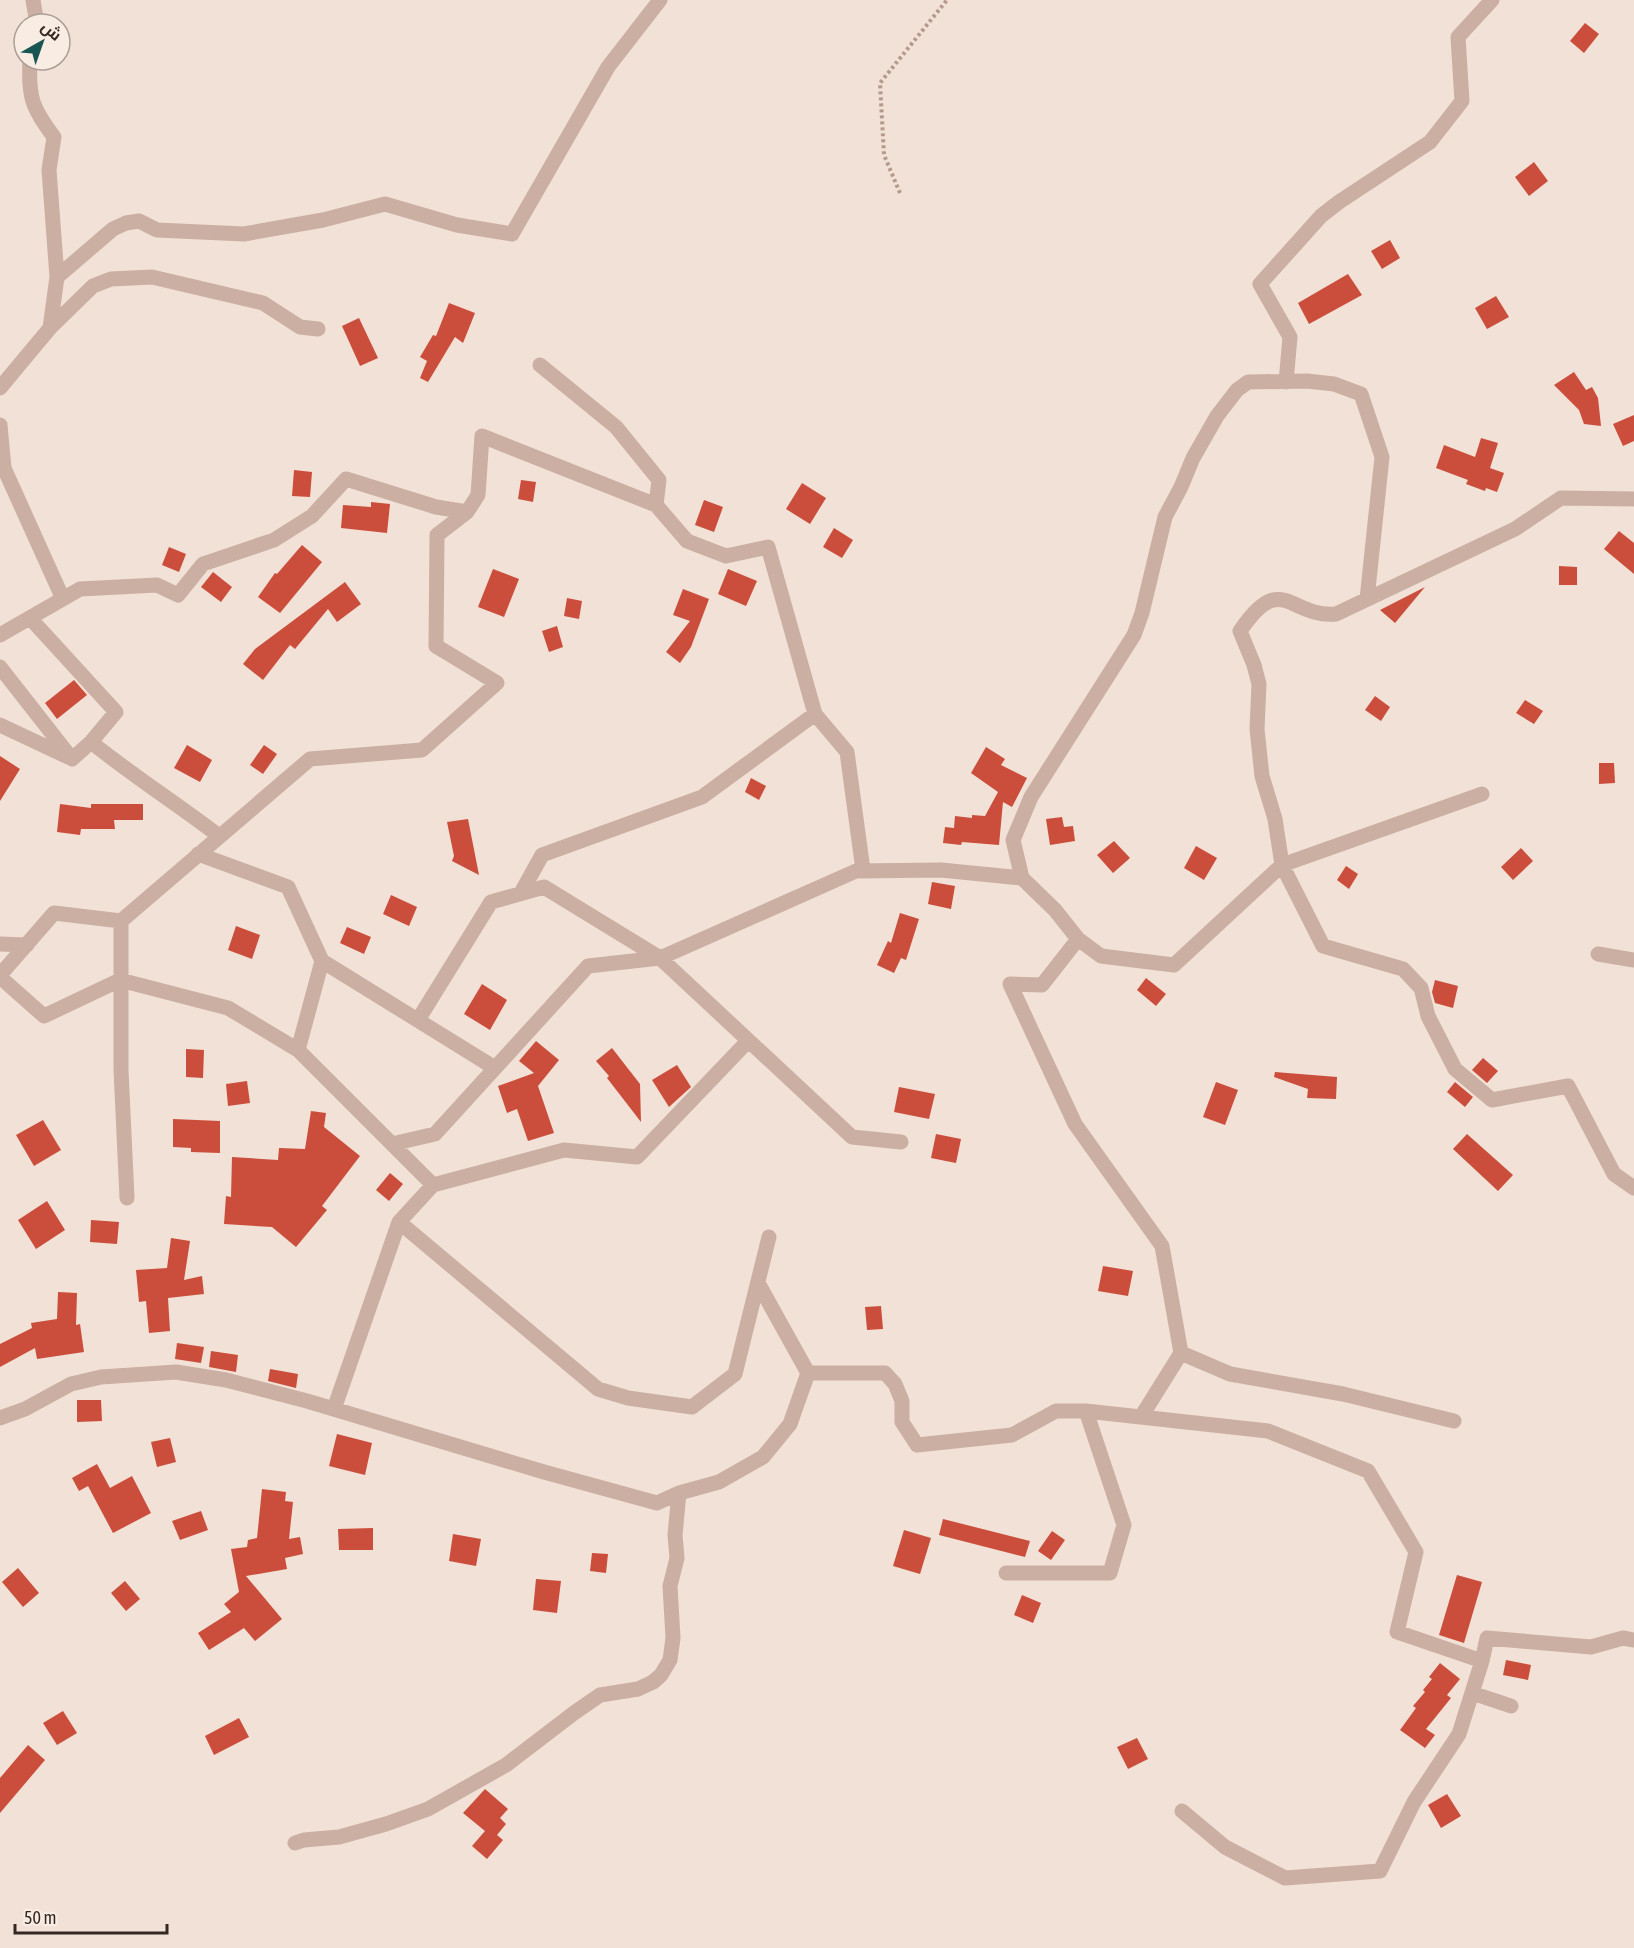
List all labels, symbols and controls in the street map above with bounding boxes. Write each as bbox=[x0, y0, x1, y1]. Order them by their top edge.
north arrow bbox=[12, 12, 72, 72]
text: ش bbox=[37, 17, 65, 45]
scale bar bbox=[15, 1897, 166, 1935]
text: 50 m bbox=[24, 1907, 56, 1928]

